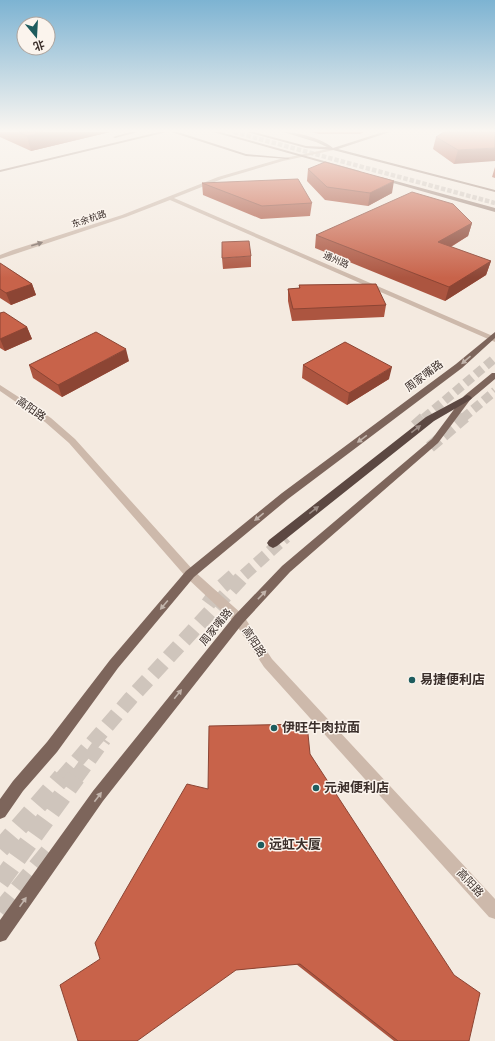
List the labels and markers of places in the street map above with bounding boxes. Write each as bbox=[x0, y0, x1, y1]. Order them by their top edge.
place label: 易捷便利店 bbox=[420, 671, 485, 689]
marker: 易捷便利店 bbox=[407, 675, 417, 685]
place label: 伊旺牛肉拉面 bbox=[282, 719, 360, 737]
marker: 伊旺牛肉拉面 bbox=[269, 723, 279, 733]
place label: 元昶便利店 bbox=[324, 779, 389, 797]
marker: 元昶便利店 bbox=[311, 783, 321, 793]
place label: 远虹大厦 bbox=[269, 836, 321, 854]
marker: 远虹大厦 bbox=[256, 840, 266, 850]

